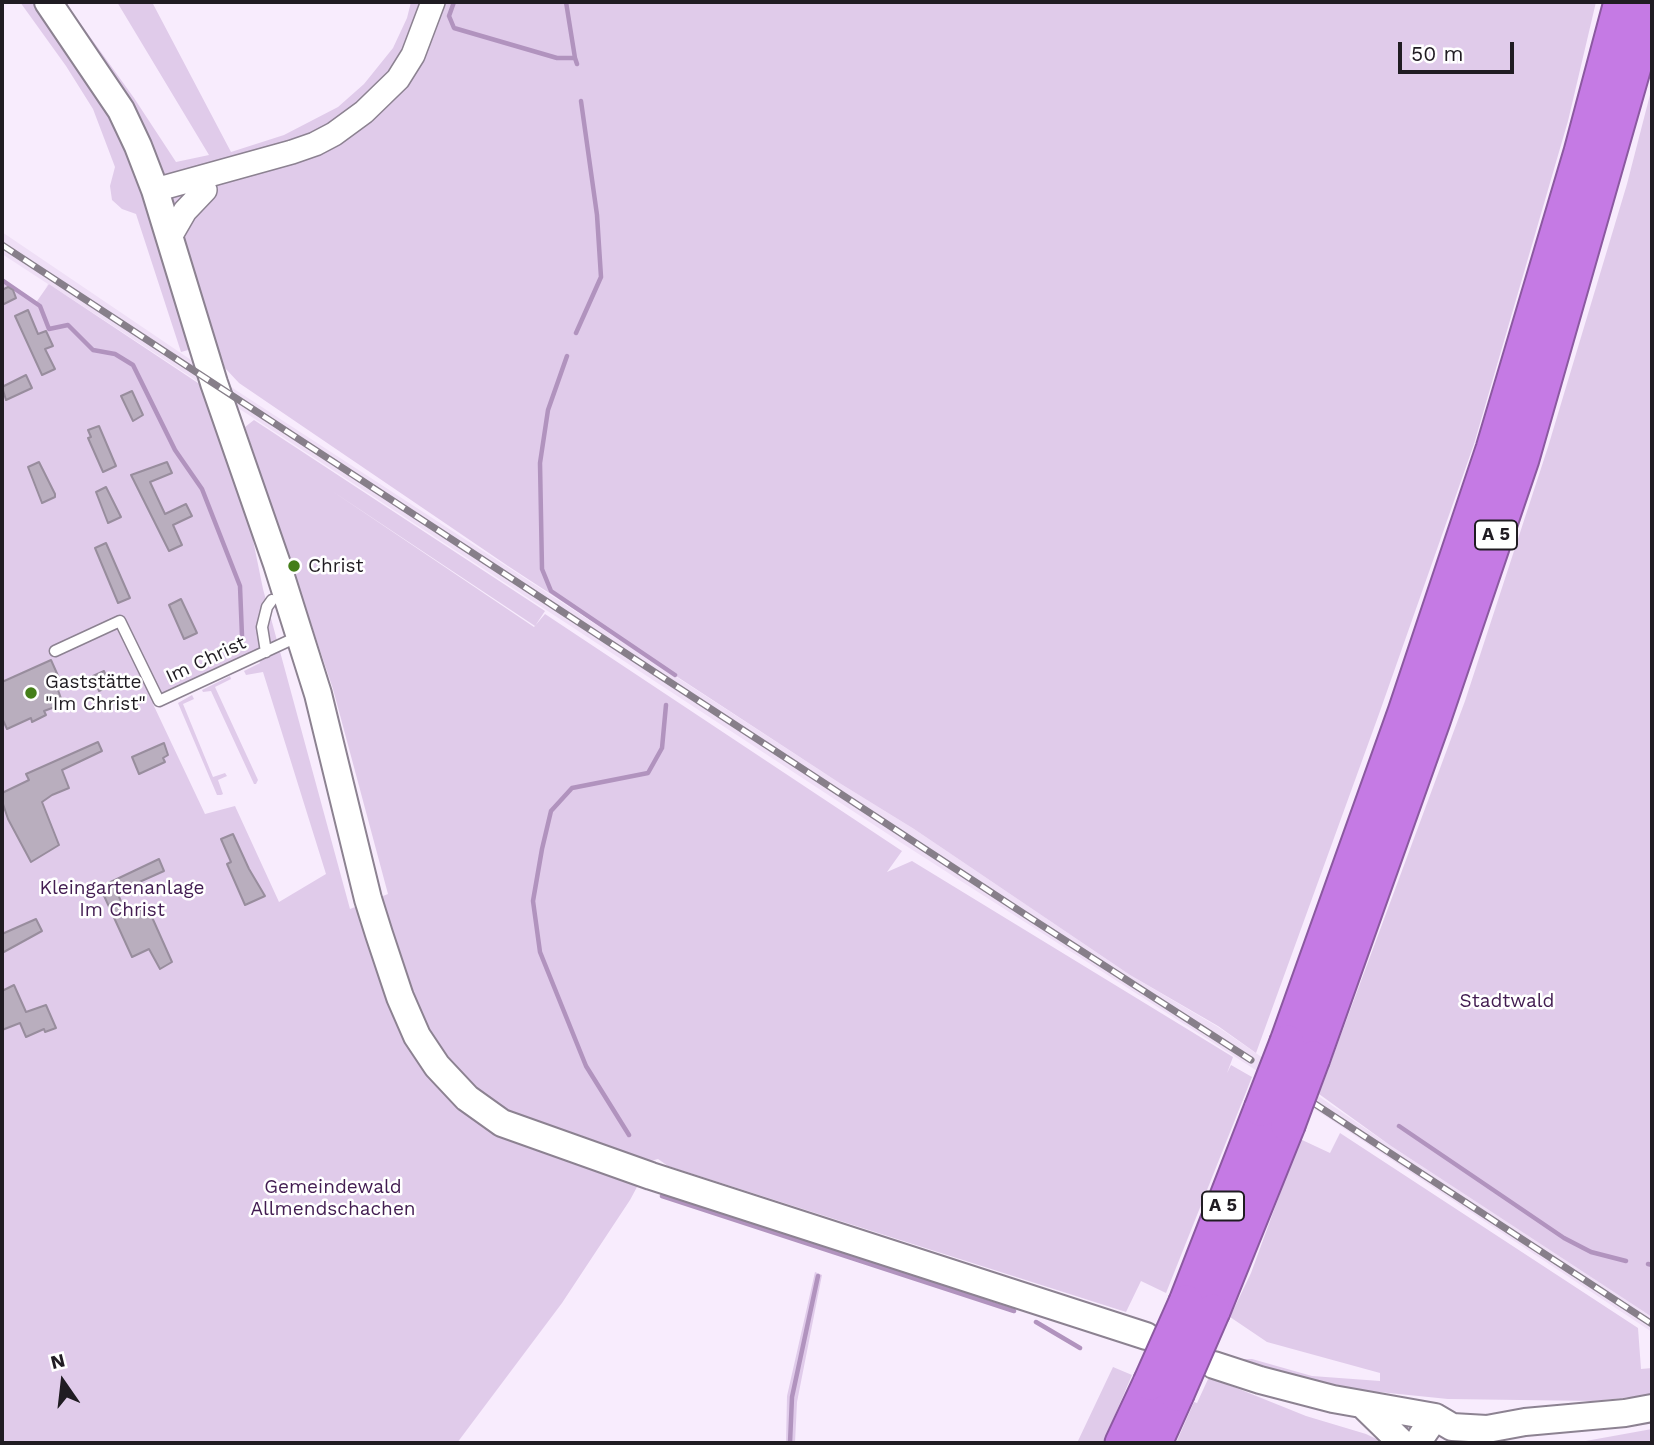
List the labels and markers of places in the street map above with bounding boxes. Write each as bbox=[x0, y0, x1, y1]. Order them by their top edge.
place label: Christ bbox=[308, 555, 364, 577]
marker: Christ bbox=[286, 558, 302, 574]
place label: Gaststätte "Im Christ" bbox=[45, 671, 146, 715]
marker: Gaststätte "Im Christ" bbox=[23, 685, 39, 701]

